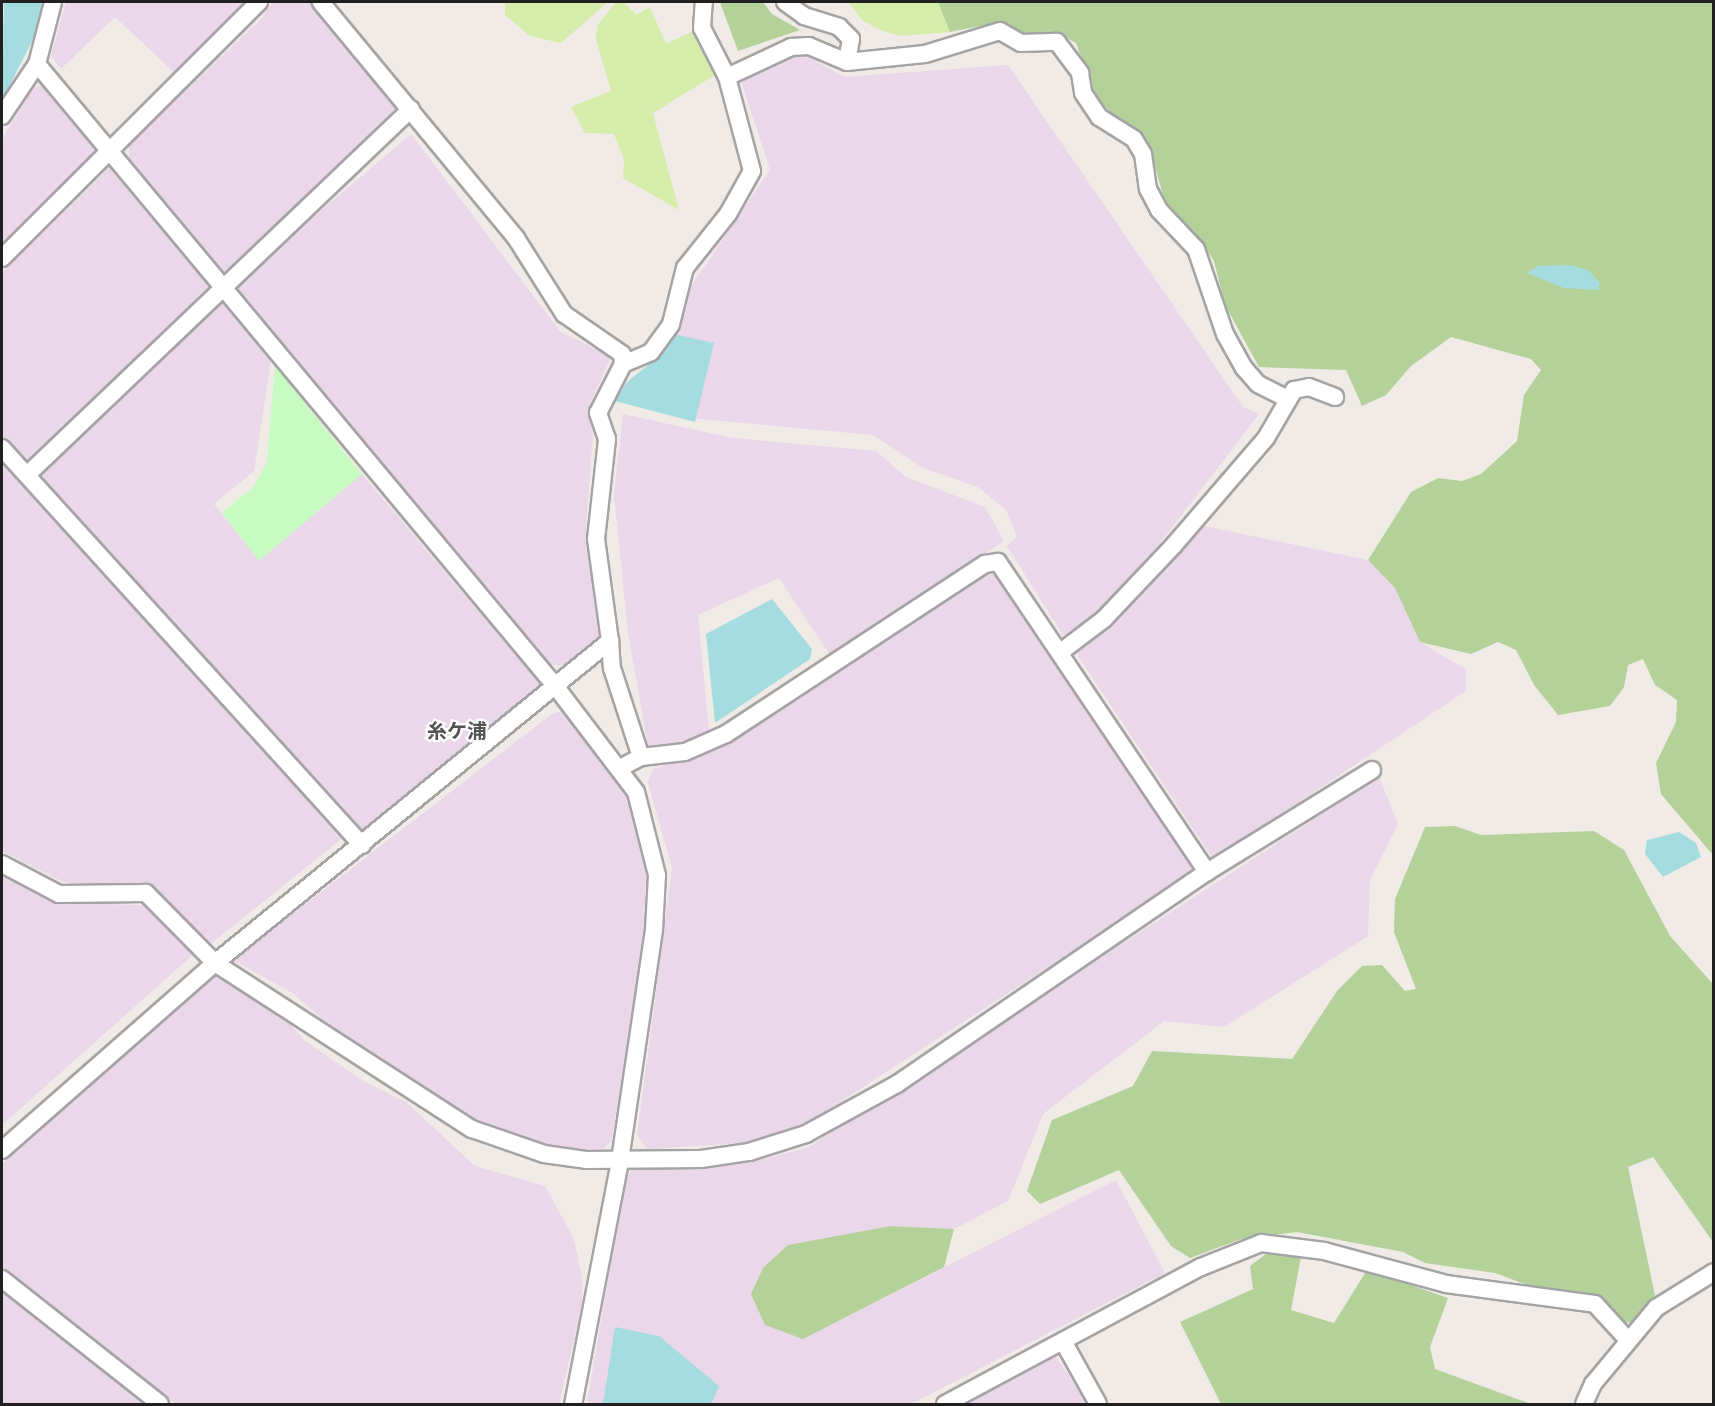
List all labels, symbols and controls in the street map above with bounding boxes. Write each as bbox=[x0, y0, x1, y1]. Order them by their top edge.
district label: 糸ケ浦 bbox=[427, 719, 487, 743]

